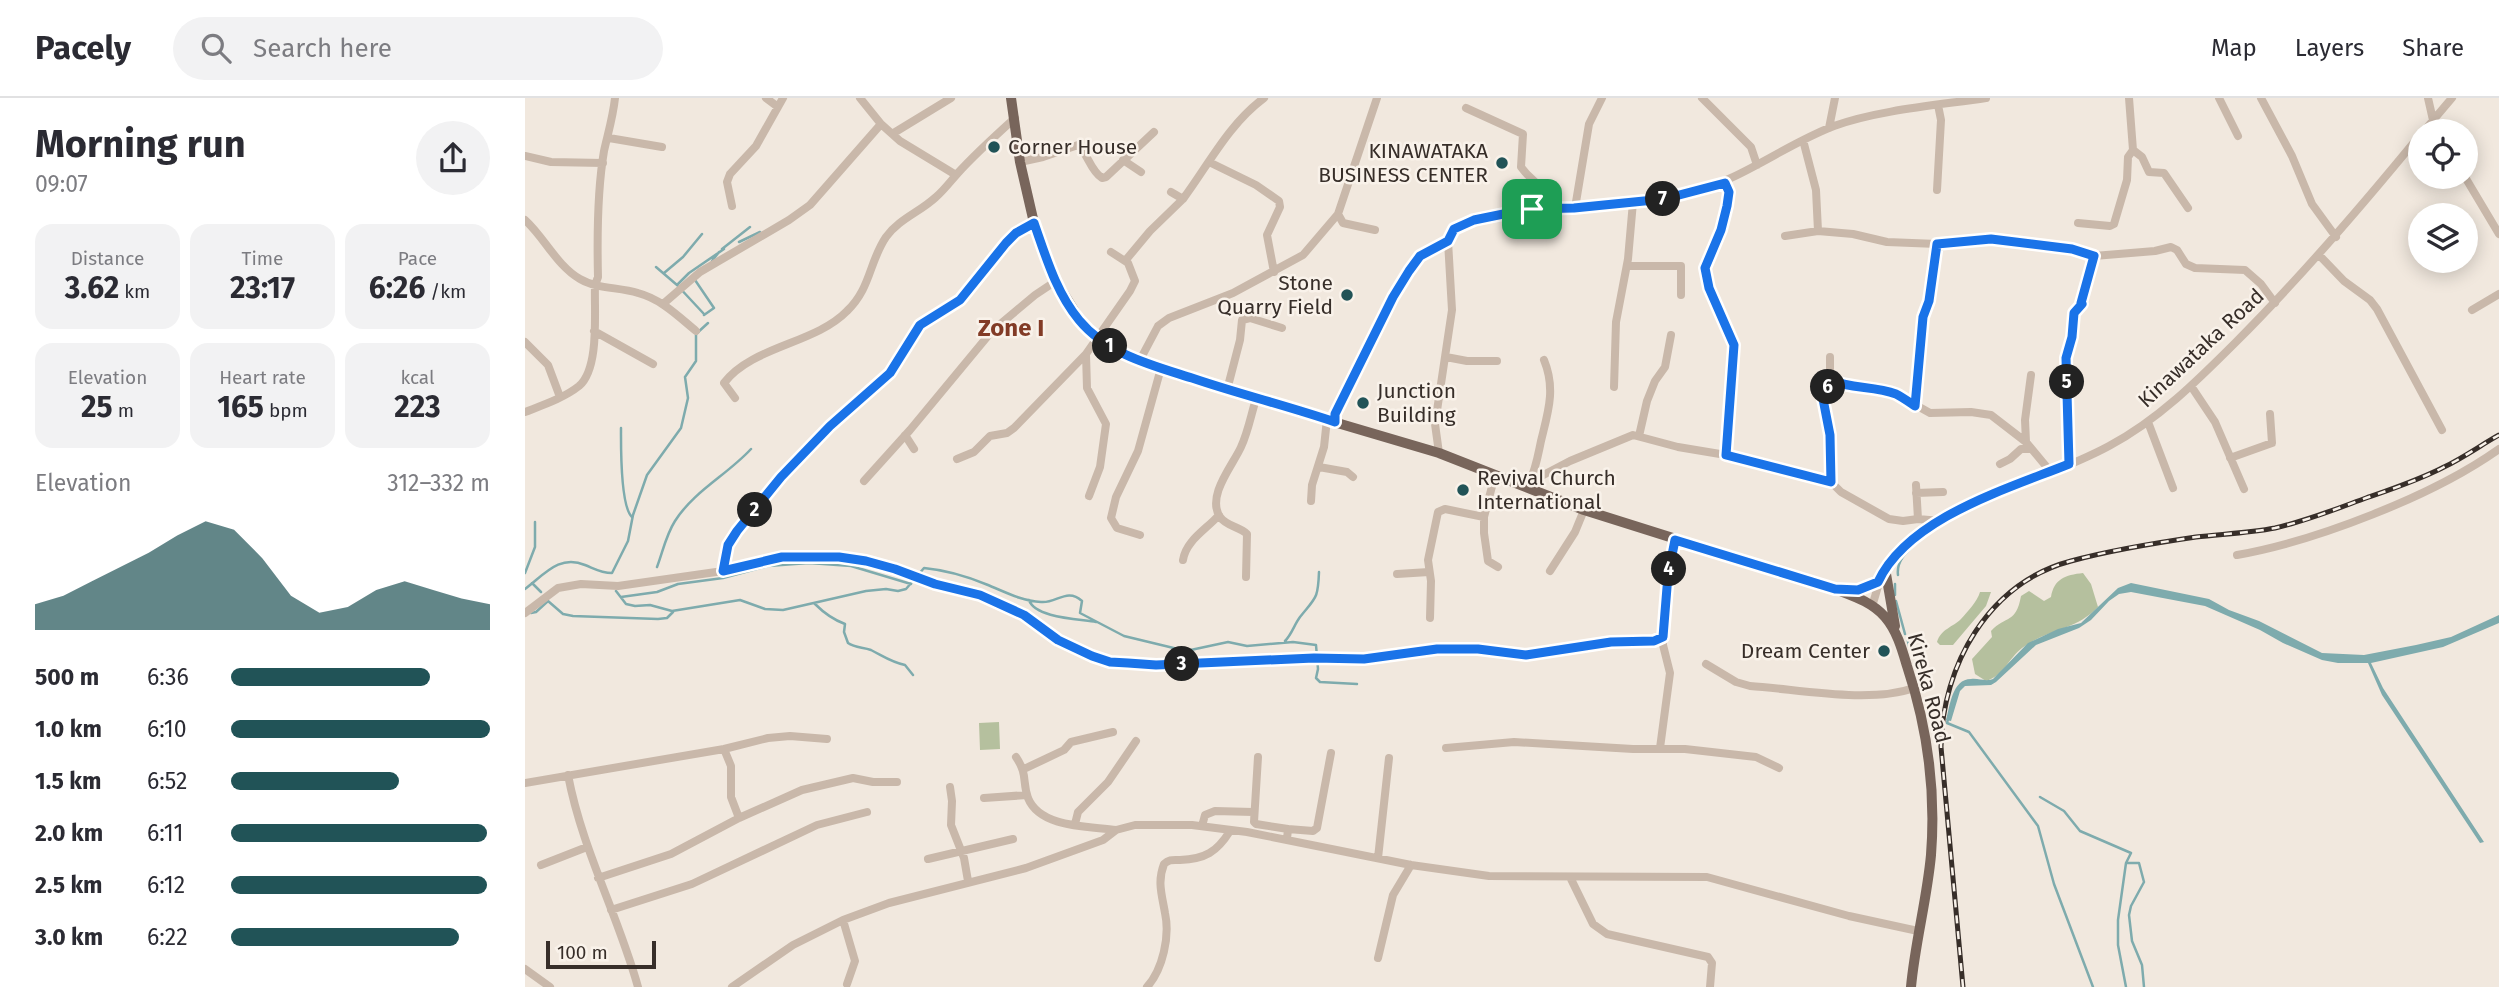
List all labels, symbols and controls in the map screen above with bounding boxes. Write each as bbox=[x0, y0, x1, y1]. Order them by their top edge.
search box bbox=[173, 17, 663, 80]
text: Pacely bbox=[35, 28, 131, 68]
icon: search bbox=[197, 29, 235, 67]
text: Search here bbox=[253, 33, 392, 64]
text: Map bbox=[2211, 34, 2257, 62]
text: Layers bbox=[2295, 34, 2364, 62]
text: Share bbox=[2402, 34, 2464, 62]
map controls bbox=[2408, 119, 2478, 273]
button: locate bbox=[2408, 119, 2478, 189]
text: Morning run bbox=[35, 121, 246, 167]
button: share bbox=[416, 121, 490, 195]
place label: Corner House bbox=[1008, 134, 1137, 160]
place label: KINAWATAKA BUSINESS CENTER bbox=[1318, 138, 1488, 188]
marker: Corner House bbox=[986, 139, 1002, 155]
marker: KINAWATAKA BUSINESS CENTER bbox=[1494, 155, 1510, 171]
text: 09:07 bbox=[35, 170, 88, 198]
pin bbox=[1502, 179, 1562, 239]
pin: 7 bbox=[1645, 182, 1681, 217]
text: 7 bbox=[1658, 187, 1667, 210]
icon: arrive bbox=[1513, 190, 1551, 228]
button: layers bbox=[2408, 203, 2478, 273]
text: Distance bbox=[71, 247, 144, 270]
text: Time bbox=[242, 247, 283, 270]
text: Pace bbox=[398, 247, 437, 270]
text: 3.62 bbox=[65, 270, 119, 306]
text: 23:17 bbox=[230, 270, 295, 306]
text: 6:26 bbox=[369, 270, 425, 306]
place label: Stone Quarry Field bbox=[1217, 270, 1333, 320]
text: km bbox=[119, 280, 150, 303]
text: /km bbox=[425, 280, 466, 303]
street label: Kinawataka Road bbox=[2133, 283, 2269, 413]
marker: Stone Quarry Field bbox=[1339, 287, 1355, 303]
district label: Zone I bbox=[978, 314, 1044, 342]
pin: 1 bbox=[1093, 328, 1127, 364]
text: 1 bbox=[1105, 334, 1114, 357]
pin: 5 bbox=[2049, 364, 2085, 400]
text: Elevation bbox=[68, 366, 147, 389]
text: Heart rate bbox=[219, 366, 306, 389]
text: kcal bbox=[400, 366, 435, 389]
pin: 6 bbox=[1811, 370, 1845, 404]
text: 5 bbox=[2061, 370, 2072, 393]
text: 6 bbox=[1822, 375, 1833, 398]
place label: Junction Building bbox=[1377, 378, 1456, 428]
text: 25 bbox=[81, 389, 113, 425]
text: 165 bbox=[217, 389, 264, 425]
text: 223 bbox=[394, 389, 441, 425]
marker: Junction Building bbox=[1355, 395, 1371, 411]
text: m bbox=[113, 399, 134, 422]
text: bpm bbox=[264, 399, 308, 422]
place label: Revival Church International bbox=[1477, 465, 1616, 515]
text: Elevation bbox=[35, 469, 131, 497]
text: 312–332 m bbox=[387, 469, 490, 497]
marker: Revival Church International bbox=[1455, 482, 1471, 498]
pin: 2 bbox=[737, 492, 772, 528]
text: 2 bbox=[750, 498, 759, 521]
pin: 4 bbox=[1651, 552, 1687, 587]
text: 4 bbox=[1663, 557, 1674, 580]
street label: Kireka Road bbox=[1902, 630, 1956, 746]
place label: Dream Center bbox=[1741, 638, 1870, 664]
marker: Dream Center bbox=[1876, 643, 1892, 659]
pin: 3 bbox=[1165, 646, 1199, 682]
text: 3 bbox=[1177, 652, 1186, 675]
text: 500 m bbox=[35, 663, 99, 691]
text: 6:36 bbox=[147, 663, 189, 691]
text: 1.0 km bbox=[35, 715, 102, 743]
text: 6:10 bbox=[147, 715, 187, 743]
text: 1.5 km bbox=[35, 767, 101, 795]
text: 6:52 bbox=[147, 767, 188, 795]
text: 2.0 km bbox=[35, 819, 103, 847]
text: 6:11 bbox=[147, 819, 183, 847]
text: 2.5 km bbox=[35, 871, 103, 899]
text: 6:12 bbox=[147, 871, 185, 899]
text: 3.0 km bbox=[35, 923, 103, 951]
text: 6:22 bbox=[147, 923, 188, 951]
scale bar bbox=[546, 938, 656, 970]
text: 100 m bbox=[557, 941, 608, 964]

